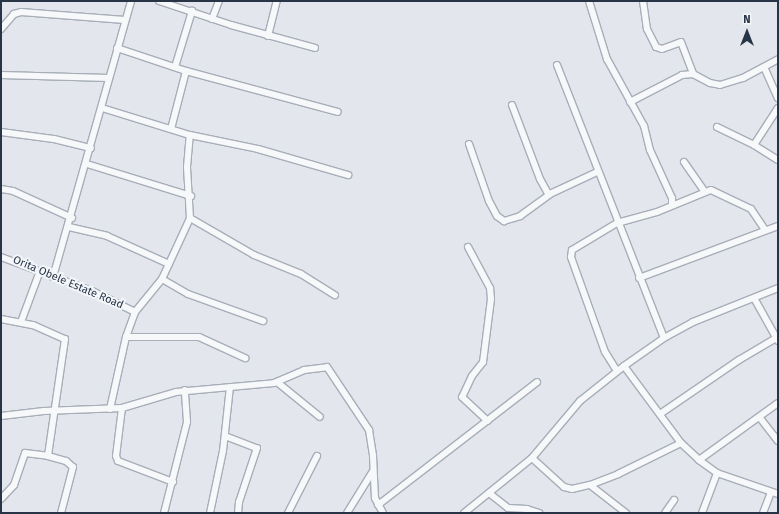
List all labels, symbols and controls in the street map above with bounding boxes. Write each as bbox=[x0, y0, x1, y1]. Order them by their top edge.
north arrow bbox=[727, 12, 767, 52]
text: N bbox=[743, 13, 751, 26]
street label: Orita Obele Estate Road bbox=[11, 254, 125, 312]

